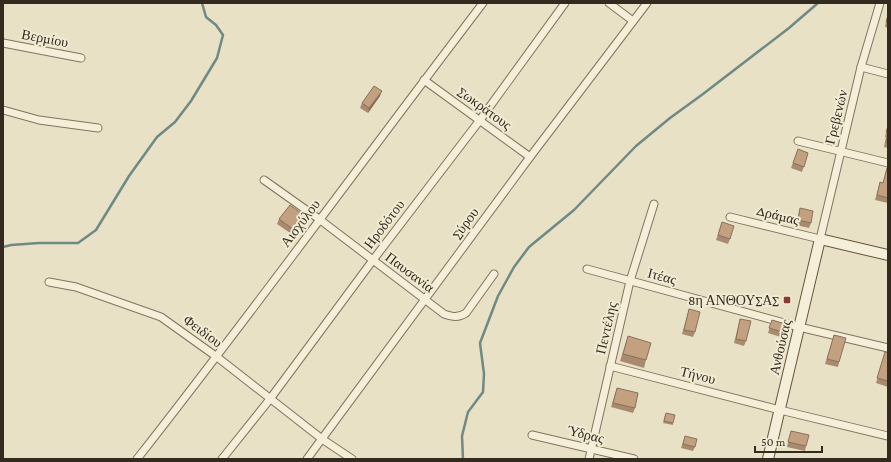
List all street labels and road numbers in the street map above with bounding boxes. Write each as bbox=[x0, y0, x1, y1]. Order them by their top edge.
street label: Βερμίου bbox=[20, 26, 70, 50]
street label: Σωκράτους bbox=[455, 83, 515, 133]
street label: Γρεβενών bbox=[821, 88, 851, 146]
street label: Αισχύλου bbox=[277, 196, 323, 250]
street label: Ηροδότου bbox=[360, 196, 408, 252]
street label: Δράμας bbox=[755, 202, 801, 228]
street label: Σύρου bbox=[448, 204, 482, 242]
street label: Παυσανία bbox=[383, 249, 438, 296]
street label: Ιτέας bbox=[646, 265, 679, 288]
street label: Πεντέλης bbox=[592, 300, 620, 356]
street label: Φειδίου bbox=[180, 312, 226, 350]
street label: Ανθούσας bbox=[766, 317, 794, 376]
street label: Τήνου bbox=[679, 363, 718, 387]
street label: Ύδρας bbox=[565, 422, 606, 446]

